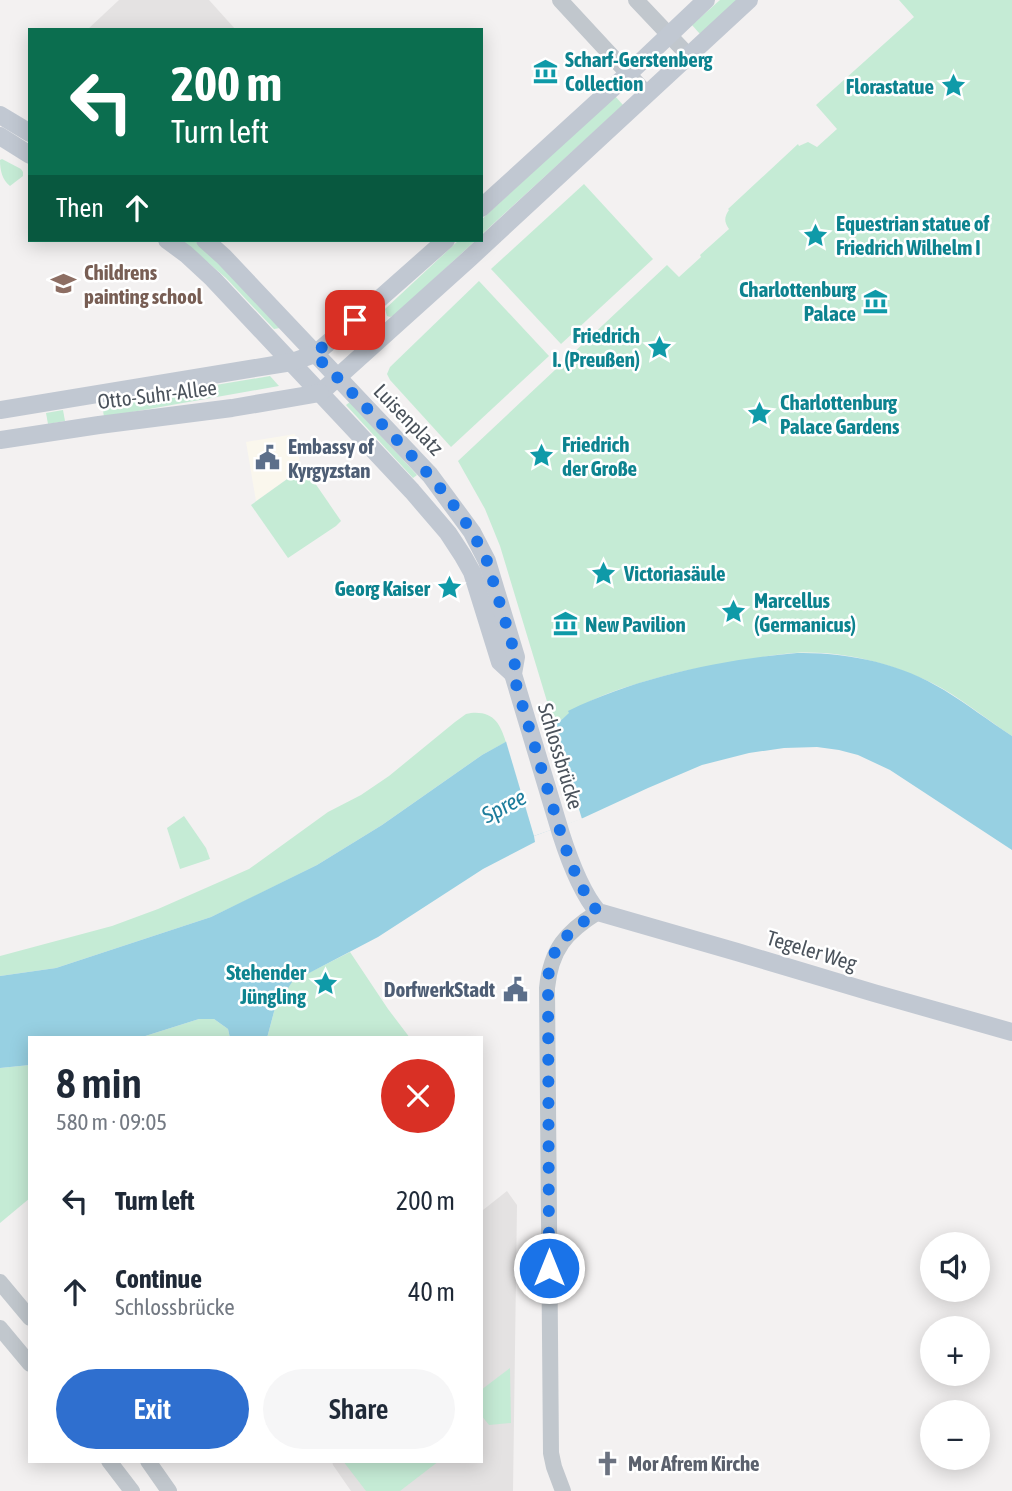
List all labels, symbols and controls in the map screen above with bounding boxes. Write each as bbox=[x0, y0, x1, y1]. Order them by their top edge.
place label: Scharf-Gerstenberg Collection bbox=[565, 47, 713, 95]
text: 200 m bbox=[171, 55, 282, 111]
icon: left bbox=[56, 56, 147, 147]
museum icon: Scharf-Gerstenberg Collection bbox=[531, 57, 559, 85]
place icon: Florastatue bbox=[940, 72, 968, 100]
place label: Florastatue bbox=[846, 74, 934, 98]
text: Turn left bbox=[171, 113, 269, 150]
icon: ahead bbox=[118, 189, 156, 227]
text: Then bbox=[56, 193, 104, 223]
place label: Equestrian statue of Friedrich Wilhelm I bbox=[836, 211, 990, 259]
place icon: Equestrian statue of Friedrich Wilhelm I bbox=[802, 221, 830, 249]
place label: Childrens painting school bbox=[84, 260, 203, 308]
school or university icon: Childrens painting school bbox=[50, 270, 78, 298]
place label: Charlottenburg Palace bbox=[739, 277, 857, 325]
museum icon: Charlottenburg Palace bbox=[862, 287, 890, 315]
pin bbox=[325, 290, 385, 350]
icon: arrive bbox=[336, 301, 374, 339]
place label: Friedrich I. (Preußen) bbox=[552, 323, 640, 371]
place icon: Friedrich I. (Preußen) bbox=[646, 333, 674, 361]
street label: Otto-Suhr-Allee bbox=[96, 375, 218, 413]
street label: Luisenplatz bbox=[369, 379, 449, 460]
place label: Charlottenburg Palace Gardens bbox=[780, 390, 900, 438]
place icon: Charlottenburg Palace Gardens bbox=[746, 400, 774, 428]
place label: Friedrich der Große bbox=[562, 432, 637, 480]
place label: Embassy of Kyrgyzstan bbox=[288, 434, 374, 482]
place icon: Friedrich der Große bbox=[528, 442, 556, 470]
public building icon: Embassy of Kyrgyzstan bbox=[254, 444, 282, 472]
place icon: Victoriasäule bbox=[590, 559, 618, 587]
place label: Victoriasäule bbox=[623, 561, 726, 585]
place icon: Georg Kaiser bbox=[436, 574, 464, 602]
place label: Georg Kaiser bbox=[334, 576, 431, 600]
place label: Marcellus (Germanicus) bbox=[754, 588, 856, 636]
place icon: Marcellus (Germanicus) bbox=[720, 598, 748, 626]
museum icon: New Pavilion bbox=[551, 610, 579, 638]
place label: New Pavilion bbox=[585, 612, 686, 636]
street label: Schlossbrücke bbox=[534, 700, 588, 812]
water label: Spree bbox=[476, 783, 531, 829]
street label: Tegeler Weg bbox=[764, 925, 860, 975]
place label: Stehender Jüngling bbox=[226, 960, 307, 1008]
place icon: Stehender Jüngling bbox=[312, 970, 340, 998]
public building icon: DorfwerkStadt bbox=[501, 975, 529, 1003]
place label: DorfwerkStadt bbox=[384, 977, 495, 1001]
text: 8 min bbox=[56, 1059, 142, 1107]
button: close bbox=[381, 1059, 455, 1133]
text: 580 m · 09:05 bbox=[56, 1109, 167, 1135]
icon: left bbox=[56, 1182, 94, 1220]
text: Turn left bbox=[115, 1186, 195, 1216]
text: 200 m bbox=[396, 1186, 455, 1216]
position arrow bbox=[512, 1231, 586, 1305]
map controls bbox=[920, 1232, 990, 1470]
button: sound bbox=[920, 1232, 990, 1302]
text: Continue bbox=[115, 1264, 202, 1294]
icon: ahead bbox=[56, 1273, 94, 1311]
text: 40 m bbox=[408, 1277, 455, 1307]
text: Schlossbrücke bbox=[115, 1294, 235, 1320]
button: + bbox=[920, 1316, 990, 1386]
button: Exit bbox=[56, 1369, 249, 1449]
button: Share bbox=[263, 1369, 455, 1449]
button: − bbox=[920, 1400, 990, 1470]
church icon: Mor Afrem Kirche bbox=[594, 1449, 622, 1477]
place label: Mor Afrem Kirche bbox=[628, 1451, 760, 1475]

